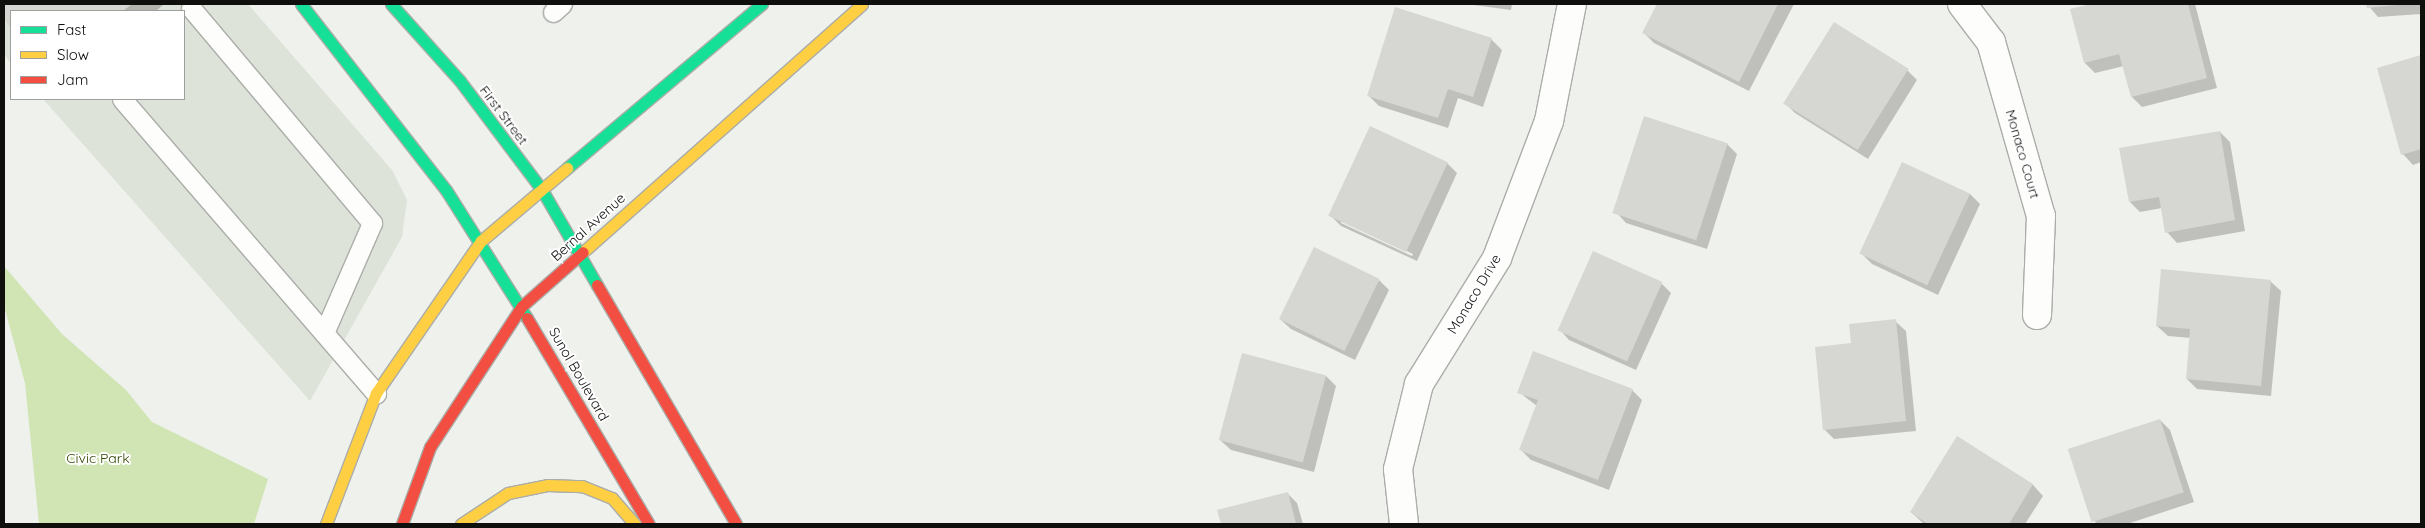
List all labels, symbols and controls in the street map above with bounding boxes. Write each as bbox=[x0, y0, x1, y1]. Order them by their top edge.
legend bbox=[10, 10, 185, 100]
text: Fast bbox=[57, 20, 86, 39]
text: Slow bbox=[57, 45, 89, 64]
text: Jam bbox=[57, 70, 88, 89]
street label: First Street bbox=[476, 82, 532, 148]
street label: Monaco Court bbox=[2002, 108, 2044, 200]
street label: Bernal Avenue bbox=[547, 189, 629, 265]
street label: Monaco Drive bbox=[1444, 251, 1504, 337]
street label: Sunol Boulevard bbox=[545, 324, 613, 424]
park label: Civic Park bbox=[66, 450, 130, 466]

